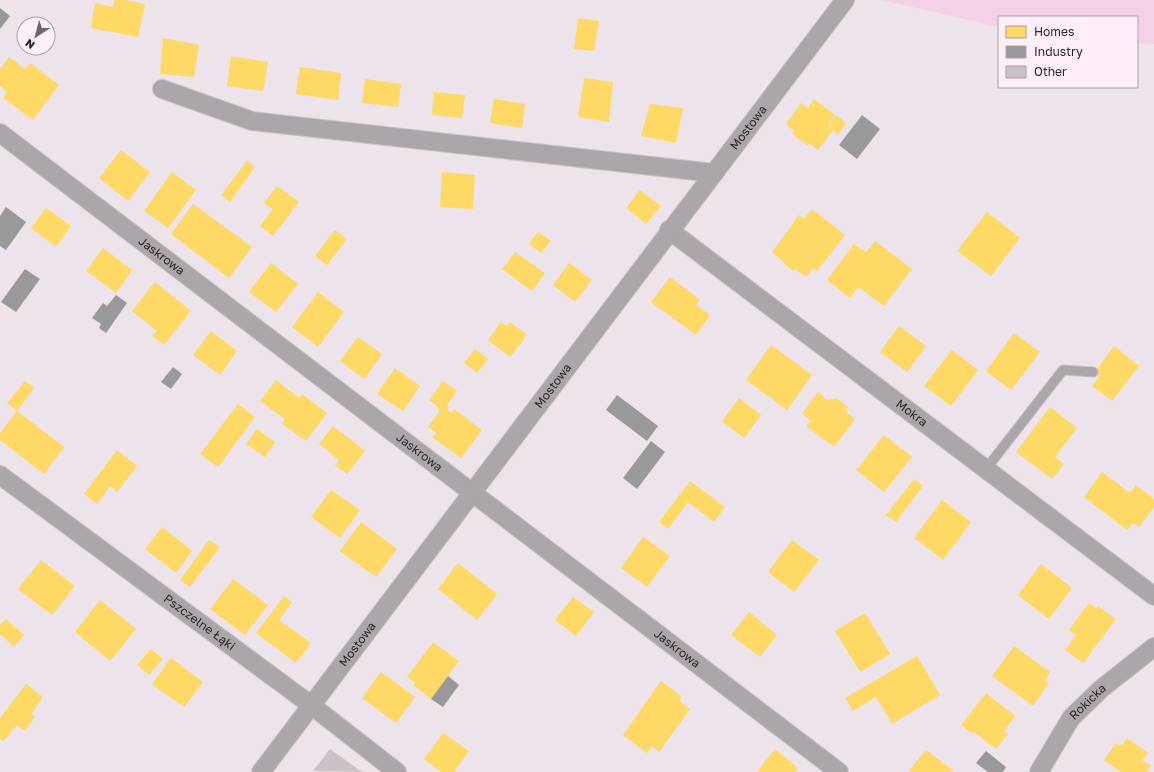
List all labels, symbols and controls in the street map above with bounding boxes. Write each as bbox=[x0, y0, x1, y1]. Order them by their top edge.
north arrow bbox=[16, 16, 56, 56]
legend bbox=[998, 16, 1138, 88]
text: Homes bbox=[1034, 24, 1074, 39]
text: N bbox=[23, 37, 37, 52]
text: Industry bbox=[1034, 44, 1083, 59]
text: Other bbox=[1034, 64, 1067, 79]
street label: Mostowa bbox=[726, 102, 770, 153]
street label: Jaskrowa bbox=[136, 233, 188, 278]
street label: Mostowa bbox=[531, 360, 574, 411]
street label: Mokra bbox=[893, 396, 931, 429]
street label: Jaskrowa bbox=[393, 429, 446, 474]
street label: Pszczelne Łąki bbox=[161, 591, 238, 653]
street label: Mostowa bbox=[335, 619, 379, 669]
street label: Jaskrowa bbox=[651, 626, 704, 671]
street label: Rokicka bbox=[1066, 680, 1109, 723]

